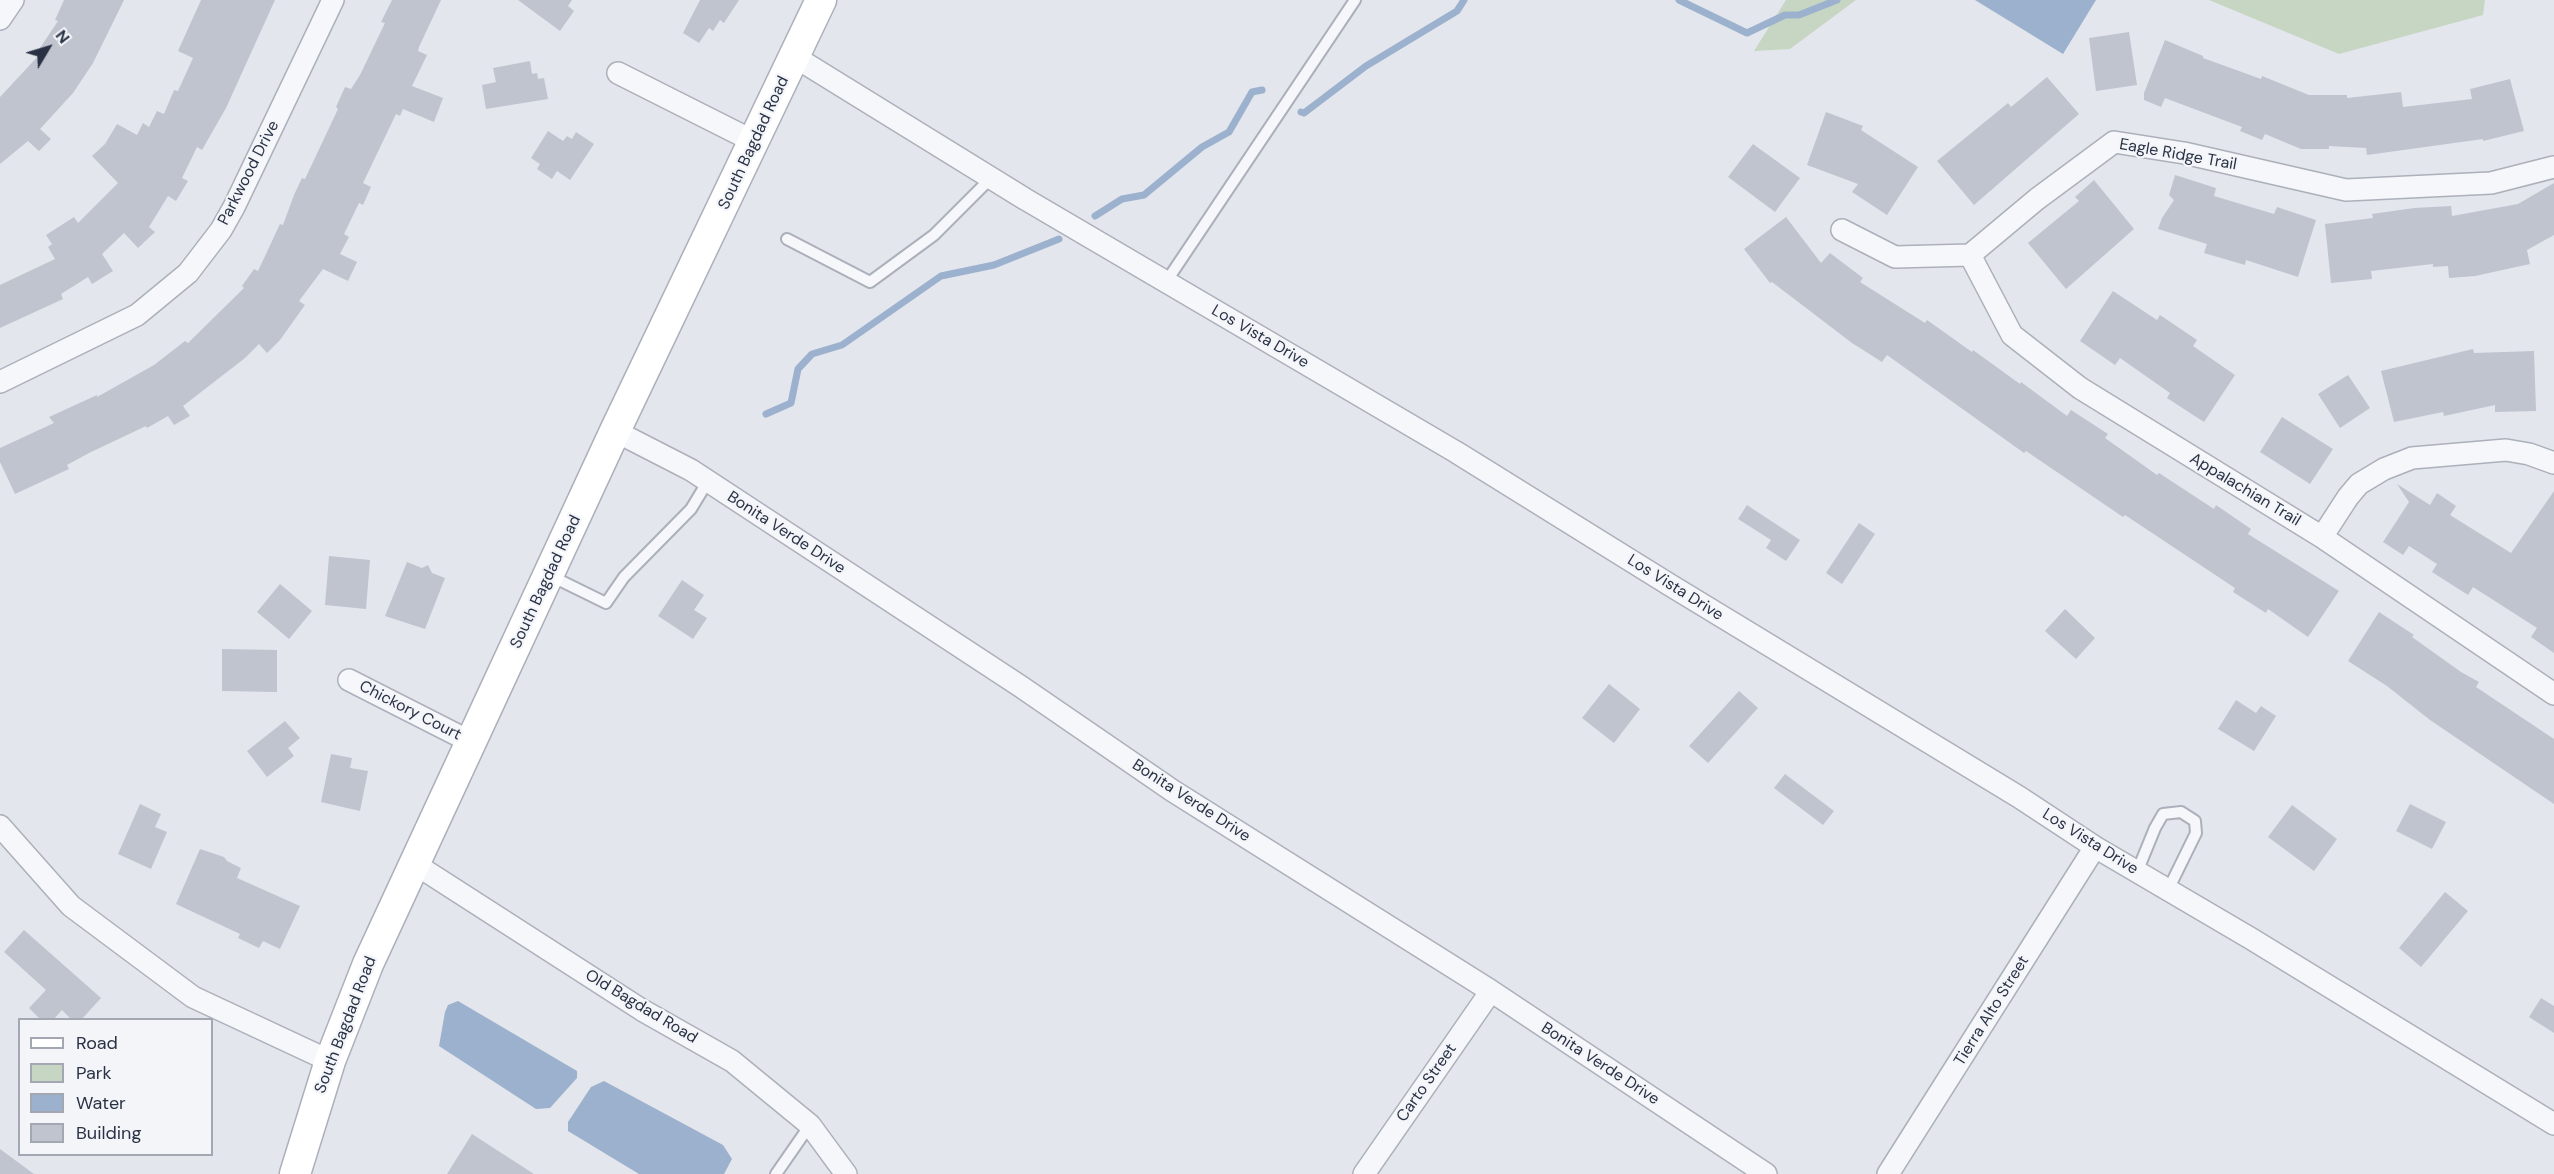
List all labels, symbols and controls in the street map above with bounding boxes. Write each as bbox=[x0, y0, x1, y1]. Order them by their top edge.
north arrow bbox=[18, 18, 78, 78]
text: N bbox=[51, 26, 74, 48]
street label: South Bagdad Road bbox=[715, 73, 793, 213]
street label: Parkwood Drive bbox=[214, 118, 284, 228]
street label: Eagle Ridge Trail bbox=[2118, 135, 2238, 175]
street label: Los Vista Drive bbox=[1208, 301, 1312, 373]
street label: Appalachian Trail bbox=[2186, 449, 2304, 531]
street label: Bonita Verde Drive bbox=[723, 488, 849, 578]
street label: South Bagdad Road bbox=[507, 512, 585, 652]
street label: Los Vista Drive bbox=[1624, 551, 1726, 625]
street label: Chickory Court bbox=[356, 677, 464, 745]
street label: Bonita Verde Drive bbox=[1128, 756, 1254, 846]
street label: Los Vista Drive bbox=[2039, 805, 2141, 879]
street label: Tierra Alto Street bbox=[1950, 952, 2034, 1070]
street label: South Bagdad Road bbox=[311, 954, 381, 1096]
street label: Old Bagdad Road bbox=[581, 966, 701, 1048]
legend bbox=[18, 1018, 213, 1156]
street label: Bonita Verde Drive bbox=[1537, 1019, 1663, 1109]
text: Road bbox=[76, 1031, 118, 1055]
street label: Carto Street bbox=[1393, 1040, 1461, 1126]
text: Park bbox=[76, 1061, 112, 1085]
text: Water bbox=[76, 1091, 126, 1115]
text: Building bbox=[76, 1121, 141, 1145]

